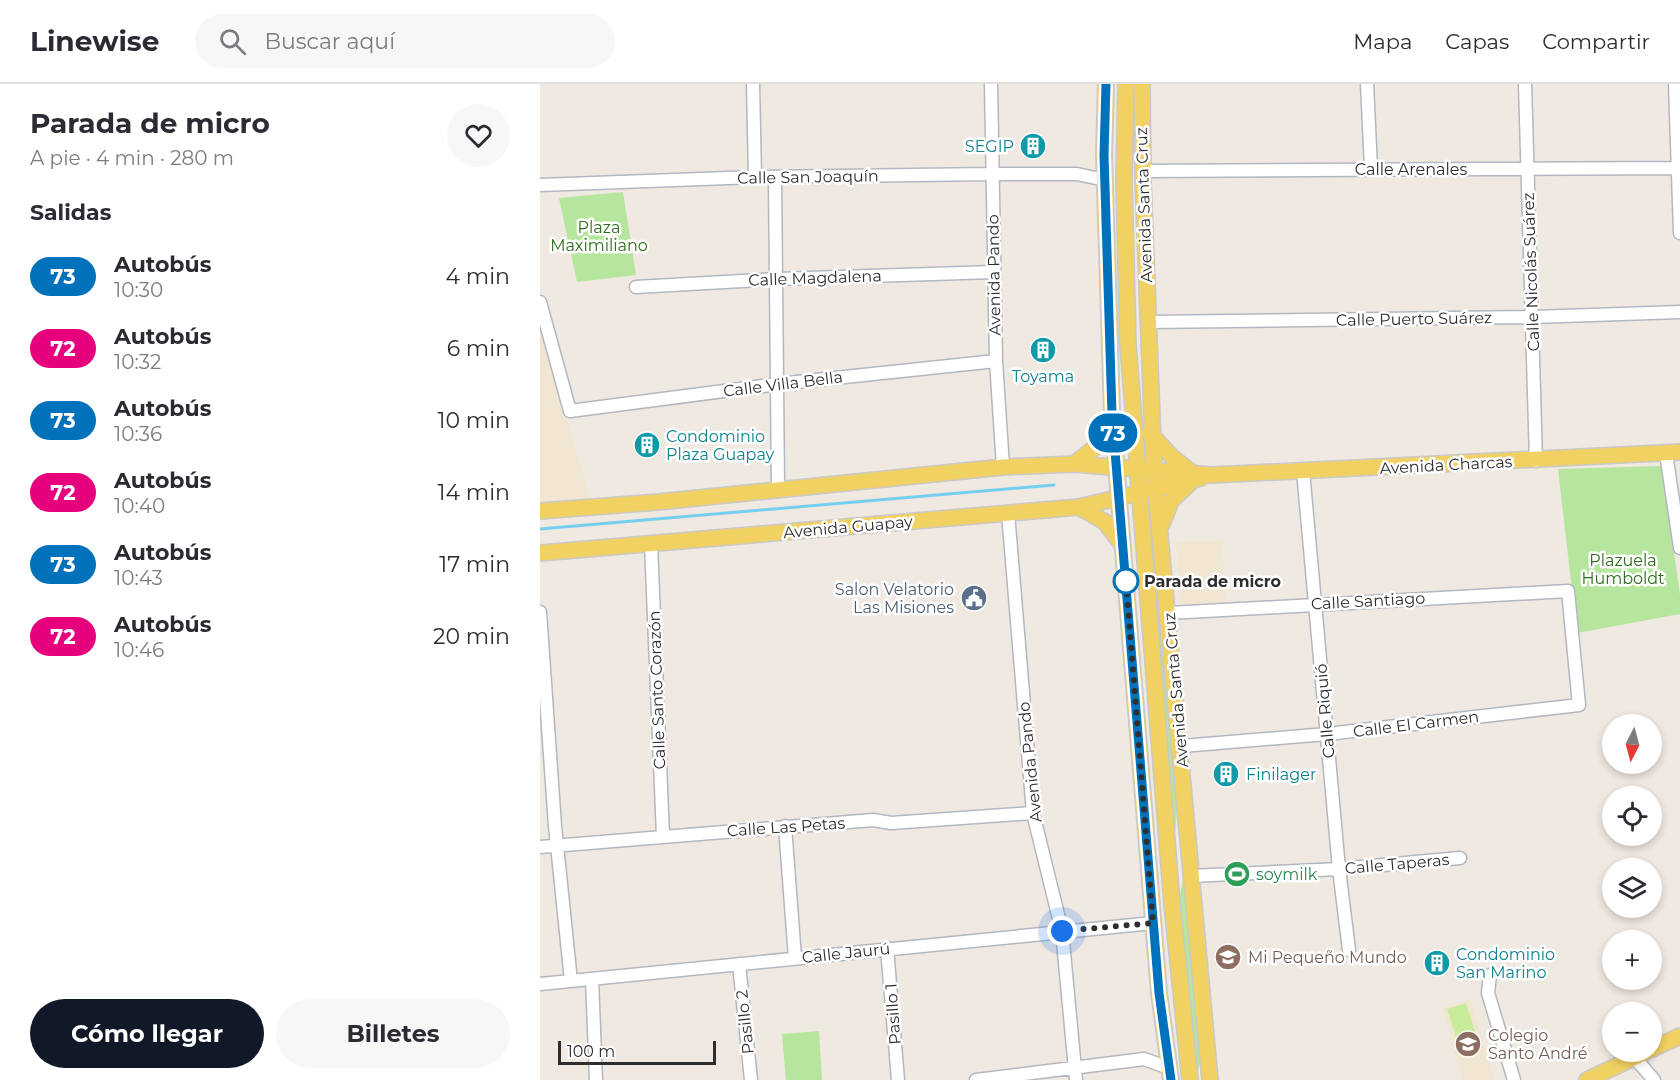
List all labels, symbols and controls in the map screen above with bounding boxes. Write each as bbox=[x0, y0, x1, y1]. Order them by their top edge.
search box bbox=[195, 14, 615, 68]
text: Linewise bbox=[30, 24, 159, 58]
icon: search bbox=[216, 25, 249, 58]
text: Buscar aquí bbox=[264, 28, 395, 55]
text: Mapa bbox=[1353, 29, 1412, 54]
text: Capas bbox=[1445, 29, 1509, 54]
text: Compartir bbox=[1542, 29, 1650, 54]
button: heart bbox=[447, 104, 510, 167]
text: Parada de micro bbox=[30, 106, 270, 140]
street label: Avenida Santa Cruz bbox=[1132, 127, 1156, 283]
building icon: SEGIP bbox=[1018, 131, 1048, 161]
place label: SEGIP bbox=[965, 137, 1014, 156]
text: A pie · 4 min · 280 m bbox=[30, 146, 234, 170]
street label: Calle Arenales bbox=[1355, 160, 1467, 179]
street label: Calle San Joaquín bbox=[737, 166, 879, 188]
street label: Calle Nicolás Suárez bbox=[1519, 192, 1543, 352]
text: Salidas bbox=[30, 199, 111, 226]
street label: Avenida Pando bbox=[983, 214, 1005, 336]
park label: Plaza Maximiliano bbox=[550, 218, 648, 255]
text: Autobús bbox=[114, 251, 211, 278]
text: 4 min bbox=[446, 263, 510, 290]
text: 73 bbox=[50, 264, 76, 289]
street label: Calle Magdalena bbox=[748, 266, 882, 290]
text: 10:30 bbox=[114, 278, 163, 302]
street label: Calle Puerto Suárez bbox=[1336, 308, 1492, 330]
text: Autobús bbox=[114, 323, 211, 350]
text: 6 min bbox=[447, 335, 510, 362]
building icon: Toyama bbox=[1028, 335, 1058, 365]
text: 72 bbox=[50, 336, 76, 361]
text: 10:32 bbox=[114, 350, 161, 374]
street label: Calle Villa Bella bbox=[722, 367, 844, 401]
place label: Toyama bbox=[1012, 367, 1074, 386]
text: Autobús bbox=[114, 395, 211, 422]
text: 10 min bbox=[438, 407, 510, 434]
text: 73 bbox=[50, 408, 76, 433]
line badge: 73 bbox=[1086, 414, 1140, 452]
text: 73 bbox=[1100, 421, 1126, 446]
text: 10:36 bbox=[114, 422, 162, 446]
place label: Condominio Plaza Guapay bbox=[666, 427, 775, 464]
building icon: Condominio Plaza Guapay bbox=[632, 430, 662, 460]
street label: Avenida Charcas bbox=[1379, 452, 1513, 478]
text: Autobús bbox=[114, 467, 211, 494]
text: 14 min bbox=[438, 479, 510, 506]
text: 72 bbox=[50, 480, 76, 505]
text: 10:40 bbox=[114, 494, 165, 518]
street label: Avenida Guapay bbox=[782, 512, 914, 542]
text: Autobús bbox=[114, 539, 211, 566]
text: 17 min bbox=[439, 551, 510, 578]
park label: Plazuela Humboldt bbox=[1581, 551, 1665, 588]
text: 73 bbox=[50, 552, 76, 577]
text: 10:43 bbox=[114, 566, 163, 590]
marker: Parada de micro bbox=[1113, 568, 1139, 594]
place label: Parada de micro bbox=[1144, 572, 1281, 591]
place label: Salon Velatorio Las Misiones bbox=[835, 580, 954, 617]
public building icon: Salon Velatorio Las Misiones bbox=[959, 583, 989, 613]
street label: Calle Santiago bbox=[1310, 589, 1426, 613]
street label: Calle Santo Corazón bbox=[645, 610, 669, 770]
text: Autobús bbox=[114, 611, 211, 638]
street label: Avenida Santa Cruz bbox=[1160, 612, 1192, 768]
text: 20 min bbox=[433, 623, 510, 650]
text: 72 bbox=[50, 624, 76, 649]
text: 10:46 bbox=[114, 638, 164, 662]
street label: Calle Riquió bbox=[1311, 663, 1339, 759]
street label: Avenida Pando bbox=[1014, 701, 1046, 823]
street label: Calle El Carmen bbox=[1352, 707, 1480, 741]
north arrow bbox=[1602, 714, 1662, 774]
map controls bbox=[1602, 714, 1662, 1062]
building icon: Finilager bbox=[1211, 759, 1241, 789]
place label: Finilager bbox=[1246, 765, 1316, 784]
button: locate bbox=[1602, 786, 1662, 846]
street label: Calle Las Petas bbox=[726, 813, 846, 841]
street label: Calle Taperas bbox=[1344, 850, 1450, 878]
button: layers bbox=[1602, 858, 1662, 918]
sports icon: soymilk bbox=[1222, 859, 1252, 889]
place label: soymilk bbox=[1256, 865, 1318, 884]
your location bbox=[1047, 916, 1077, 946]
button: + bbox=[1602, 930, 1662, 990]
street label: Calle Jaurú bbox=[801, 939, 891, 967]
school or university icon: Mi Pequeño Mundo bbox=[1213, 942, 1243, 972]
place label: Condominio San Marino bbox=[1456, 945, 1555, 982]
place label: Mi Pequeño Mundo bbox=[1248, 948, 1407, 967]
building icon: Condominio San Marino bbox=[1422, 948, 1452, 978]
street label: Pasillo 1 bbox=[881, 983, 905, 1045]
street label: Pasillo 2 bbox=[732, 989, 758, 1055]
button: Cómo llegar bbox=[30, 999, 264, 1068]
button: Billetes bbox=[276, 999, 510, 1068]
button: − bbox=[1602, 1002, 1662, 1062]
place label: Colegio Santo André bbox=[1488, 1026, 1588, 1063]
school or university icon: Colegio Santo André bbox=[1453, 1029, 1483, 1059]
scale bar bbox=[558, 1038, 716, 1066]
text: 100 m bbox=[567, 1042, 615, 1061]

